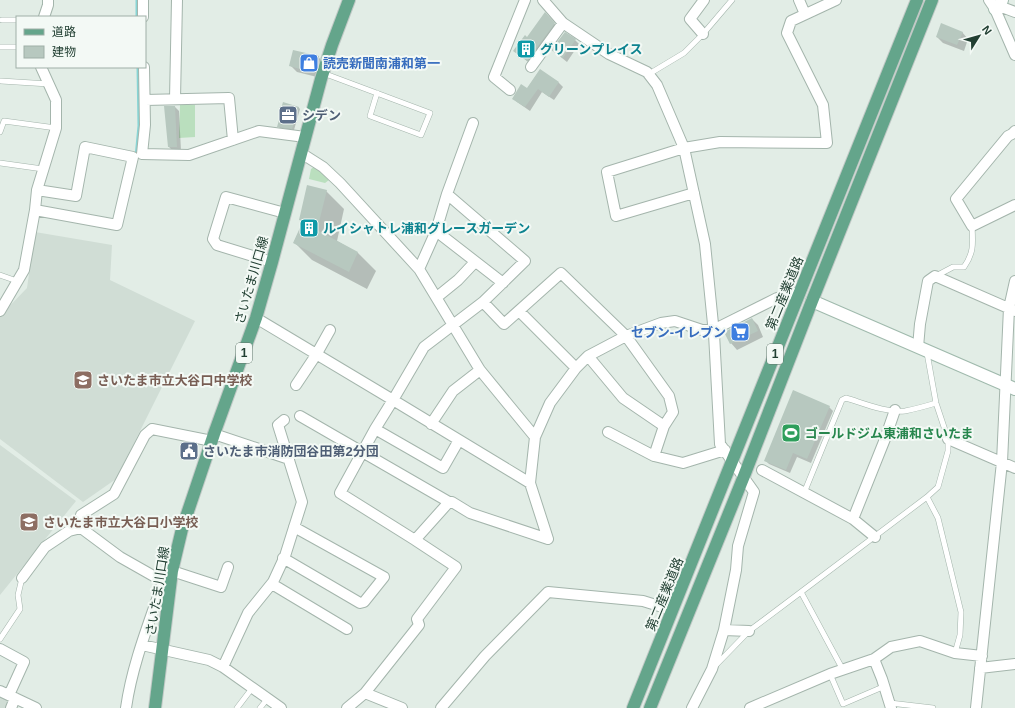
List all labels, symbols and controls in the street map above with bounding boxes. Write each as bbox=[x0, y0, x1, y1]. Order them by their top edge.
legend bbox=[16, 16, 146, 68]
north arrow bbox=[959, 16, 999, 56]
text: N bbox=[980, 23, 994, 37]
text: 道路 bbox=[52, 25, 76, 39]
building icon: グリーンプレイス bbox=[515, 38, 537, 60]
place label: グリーンプレイス bbox=[540, 42, 643, 57]
text: 建物 bbox=[52, 45, 76, 59]
shop icon: 読売新聞南浦和第一 bbox=[298, 52, 320, 74]
place label: 読売新聞南浦和第一 bbox=[323, 56, 440, 71]
office icon: シデン bbox=[277, 104, 299, 126]
place label: シデン bbox=[302, 108, 341, 123]
building icon: ルイシャトレ浦和グレースガーデン bbox=[298, 217, 320, 239]
place label: ルイシャトレ浦和グレースガーデン bbox=[323, 221, 530, 236]
street label: さいたま川口線 bbox=[232, 235, 271, 326]
street label: 第二産業道路 bbox=[763, 254, 806, 332]
supermarket icon: セブン-イレブン bbox=[729, 321, 751, 343]
place label: セブン-イレブン bbox=[631, 325, 726, 340]
road number: 1 bbox=[236, 343, 252, 363]
road number: 1 bbox=[767, 344, 783, 364]
school or university icon: さいたま市立大谷口中学校 bbox=[72, 369, 94, 391]
place label: さいたま市立大谷口中学校 bbox=[97, 373, 253, 388]
sports icon: ゴールドジム東浦和さいたま bbox=[780, 422, 802, 444]
place label: ゴールドジム東浦和さいたま bbox=[805, 426, 974, 441]
public building icon: さいたま市消防団谷田第2分団 bbox=[178, 440, 200, 462]
place label: さいたま市消防団谷田第2分団 bbox=[203, 444, 379, 459]
school or university icon: さいたま市立大谷口小学校 bbox=[18, 511, 40, 533]
place label: さいたま市立大谷口小学校 bbox=[43, 515, 199, 530]
street label: さいたま川口線 bbox=[143, 545, 172, 637]
street label: 第二産業道路 bbox=[643, 555, 686, 633]

